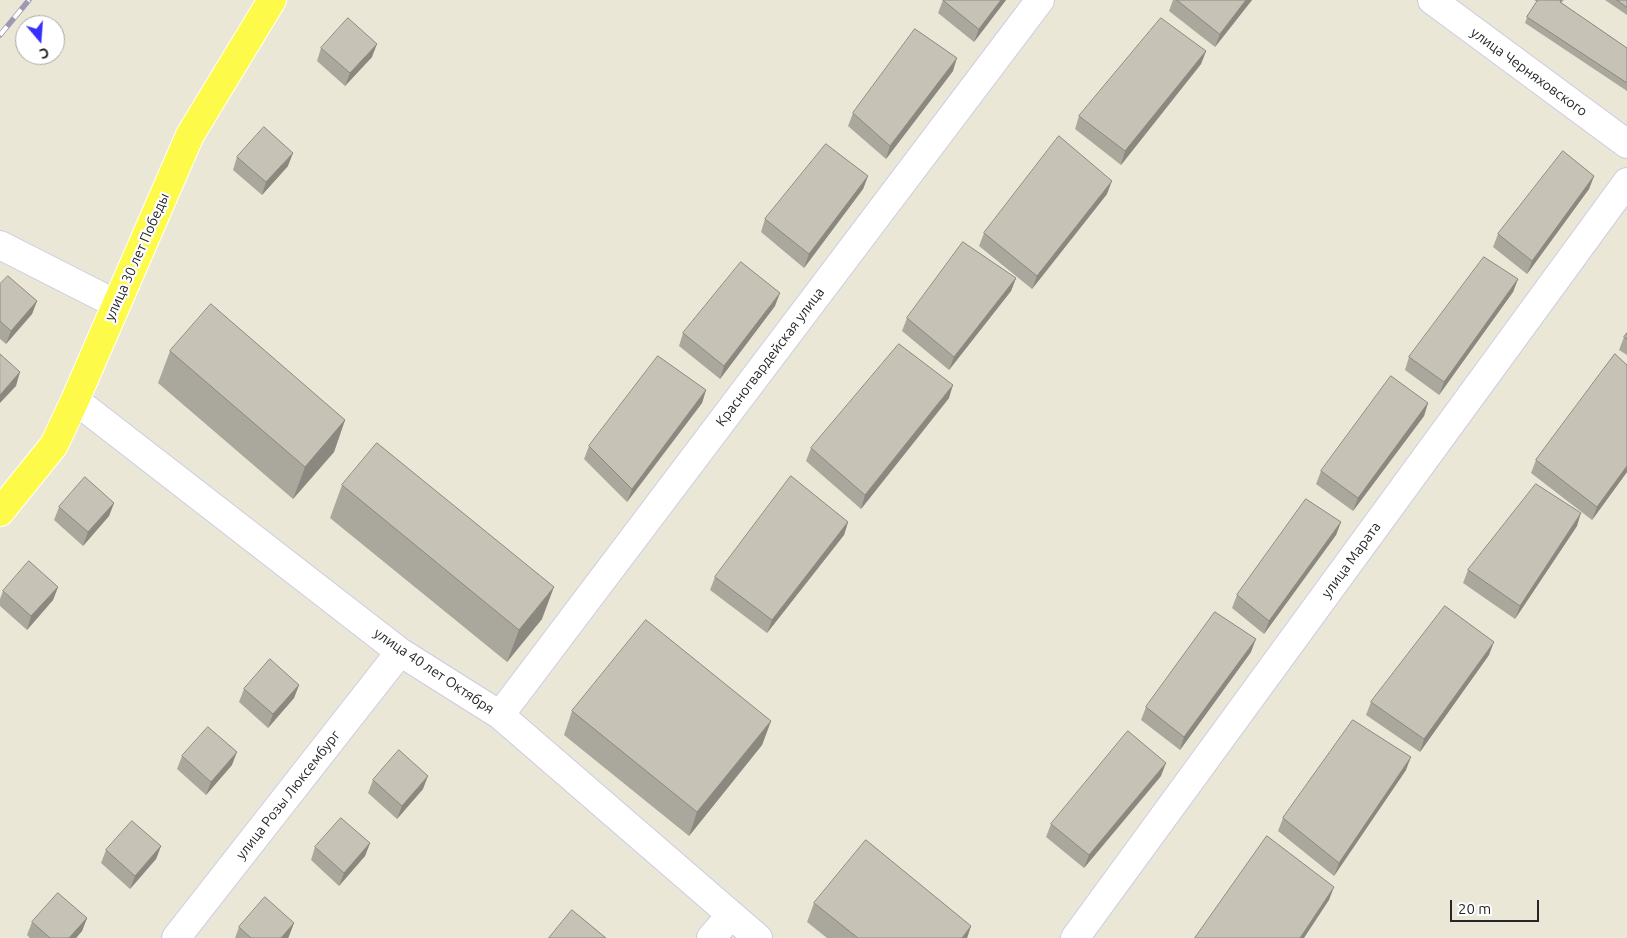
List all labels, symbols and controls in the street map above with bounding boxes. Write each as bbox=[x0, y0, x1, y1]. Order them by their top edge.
north arrow bbox=[15, 15, 65, 65]
street label: улица Черняховского bbox=[1467, 24, 1591, 120]
text: С bbox=[38, 44, 51, 62]
street label: улица 30 лет Победы bbox=[101, 190, 173, 324]
street label: Красногвардейская улица bbox=[712, 284, 828, 430]
street label: улица Марата bbox=[1318, 519, 1384, 601]
street label: улица 40 лет Октября bbox=[371, 624, 497, 718]
street label: улица Розы Люксембург bbox=[232, 727, 344, 863]
scale bar bbox=[1452, 890, 1541, 922]
text: 20 m bbox=[1458, 900, 1491, 917]

